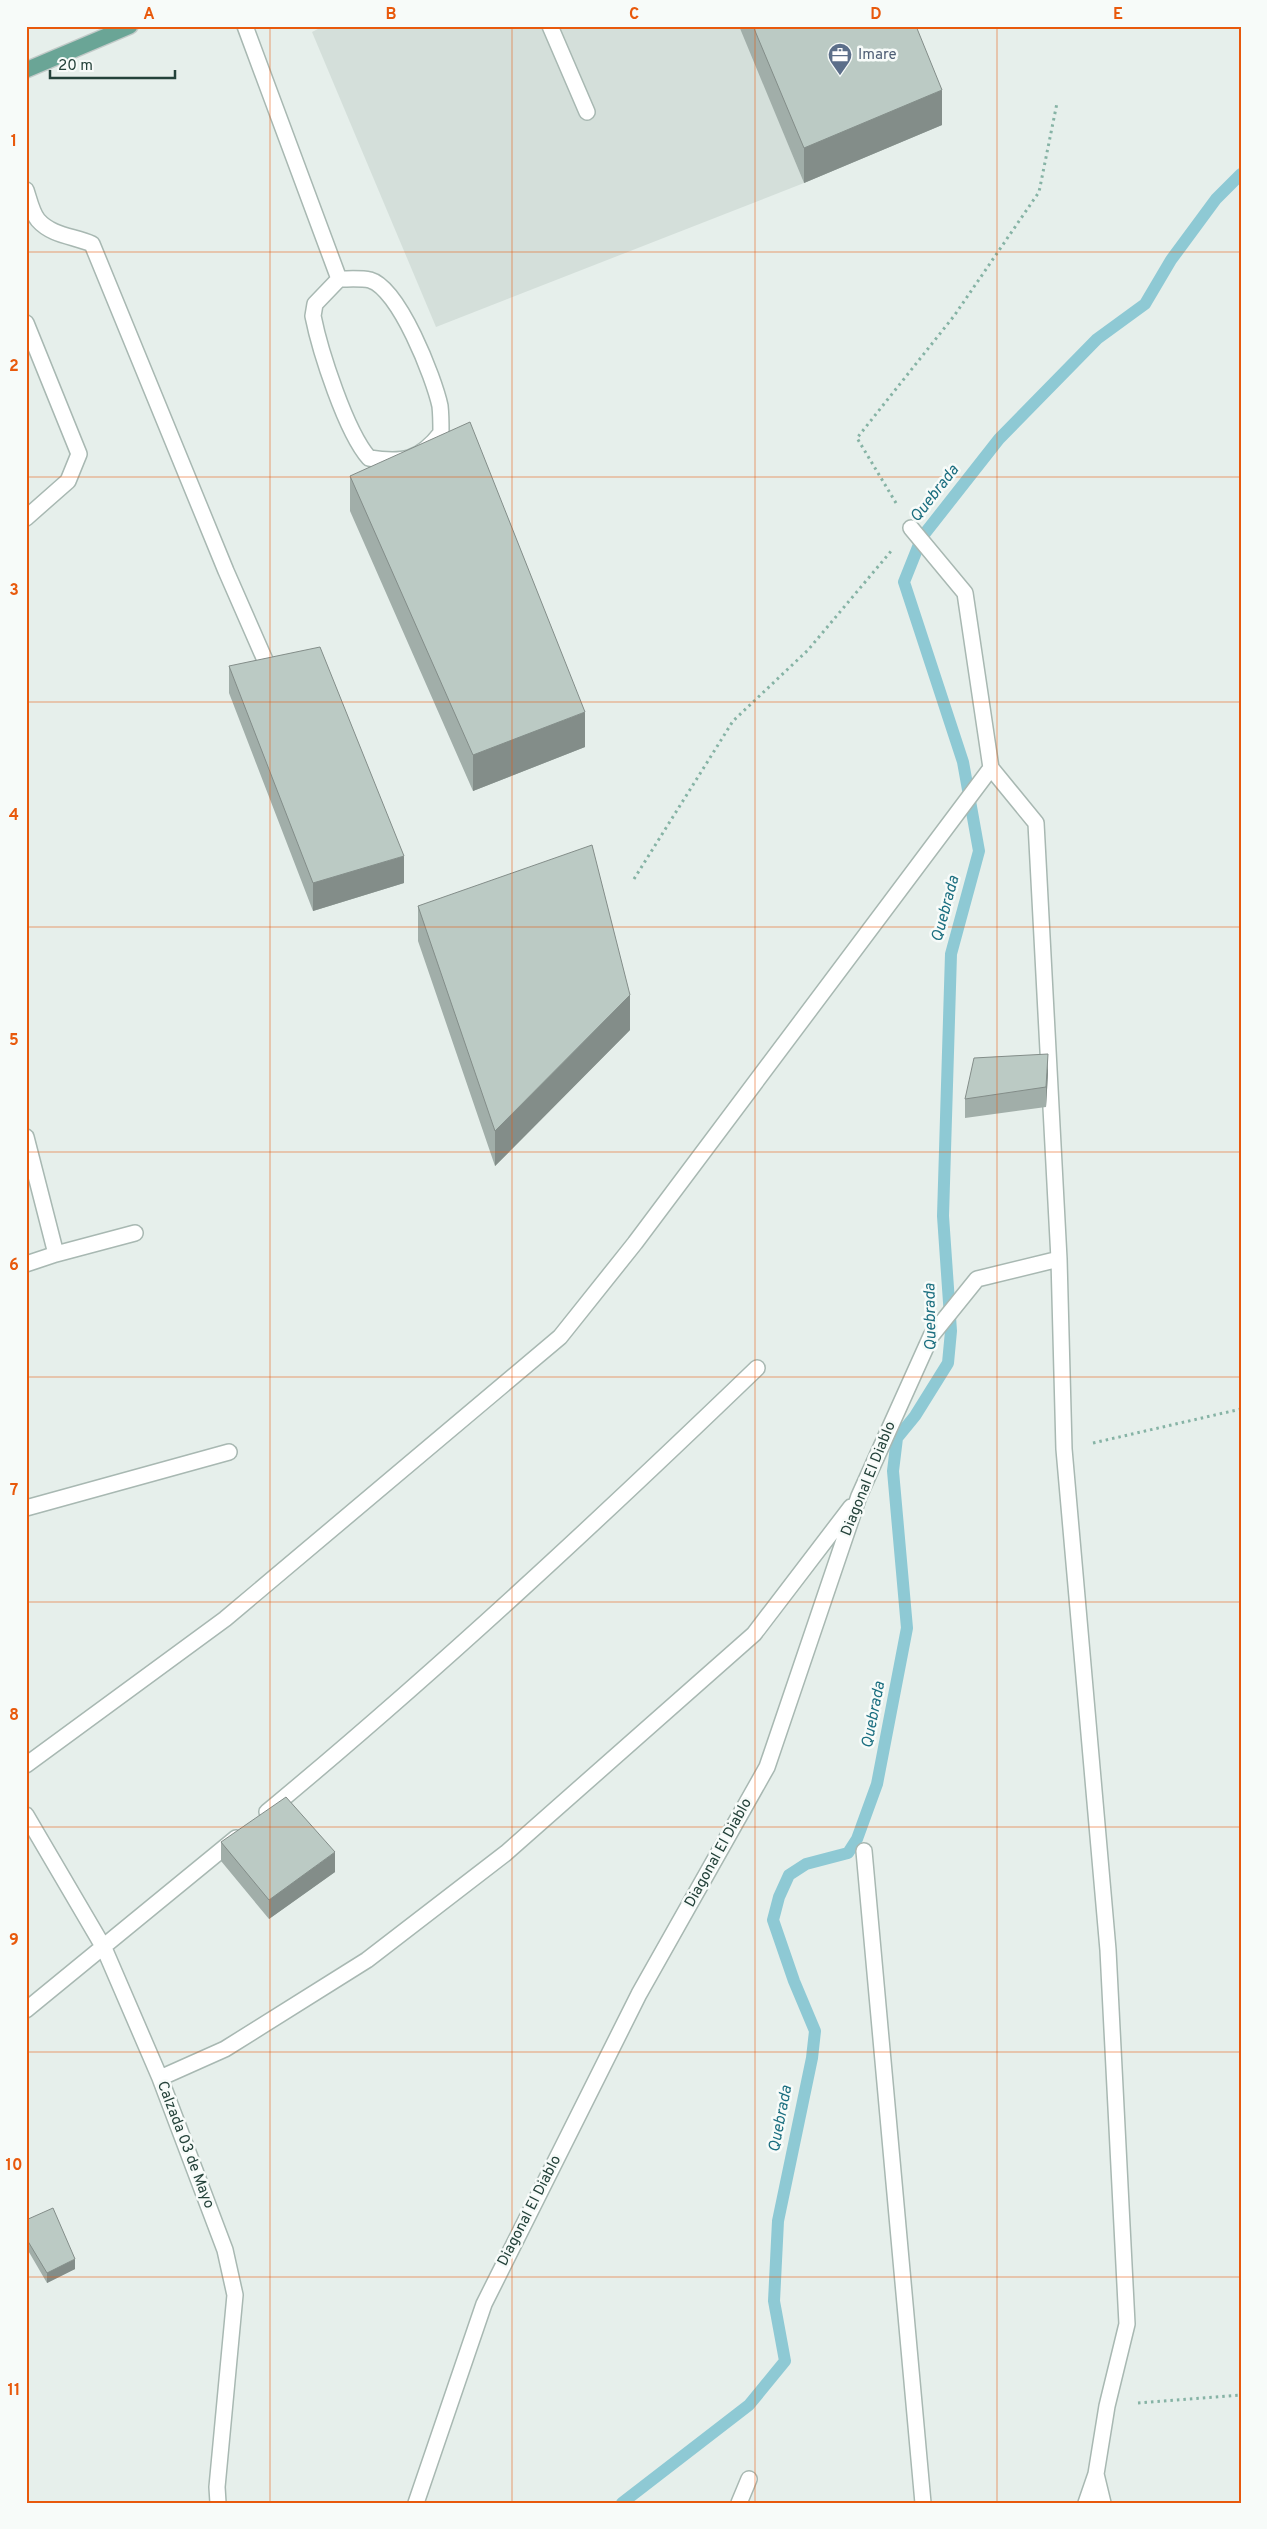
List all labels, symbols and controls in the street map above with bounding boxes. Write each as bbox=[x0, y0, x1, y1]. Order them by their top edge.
text: A bbox=[143, 5, 155, 25]
text: B bbox=[385, 5, 397, 25]
text: C bbox=[629, 5, 639, 25]
text: D bbox=[870, 5, 882, 25]
text: E bbox=[1113, 5, 1123, 25]
office icon: Imare bbox=[827, 42, 853, 76]
place label: Imare bbox=[858, 46, 897, 65]
scale bar bbox=[50, 48, 175, 80]
text: 20 m bbox=[58, 57, 93, 76]
text: 1 bbox=[11, 132, 17, 152]
text: 2 bbox=[9, 357, 19, 377]
water label: Quebrada bbox=[906, 461, 964, 527]
text: 3 bbox=[9, 581, 19, 601]
text: 4 bbox=[9, 806, 19, 826]
water label: Quebrada bbox=[928, 873, 965, 944]
text: 5 bbox=[9, 1031, 19, 1051]
text: 6 bbox=[9, 1256, 19, 1276]
water label: Quebrada bbox=[920, 1282, 942, 1351]
street label: Diagonal El Diablo bbox=[837, 1419, 901, 1539]
text: 7 bbox=[10, 1481, 18, 1501]
water label: Quebrada bbox=[858, 1679, 890, 1750]
text: 8 bbox=[9, 1706, 19, 1726]
street label: Diagonal El Diablo bbox=[681, 1795, 757, 1911]
text: 9 bbox=[9, 1931, 19, 1951]
street label: Calzada 03 de Mayo bbox=[152, 2079, 218, 2211]
water label: Quebrada bbox=[765, 2083, 797, 2154]
street label: Diagonal El Diablo bbox=[494, 2152, 566, 2270]
text: 10 bbox=[6, 2156, 22, 2176]
text: 11 bbox=[8, 2381, 20, 2401]

